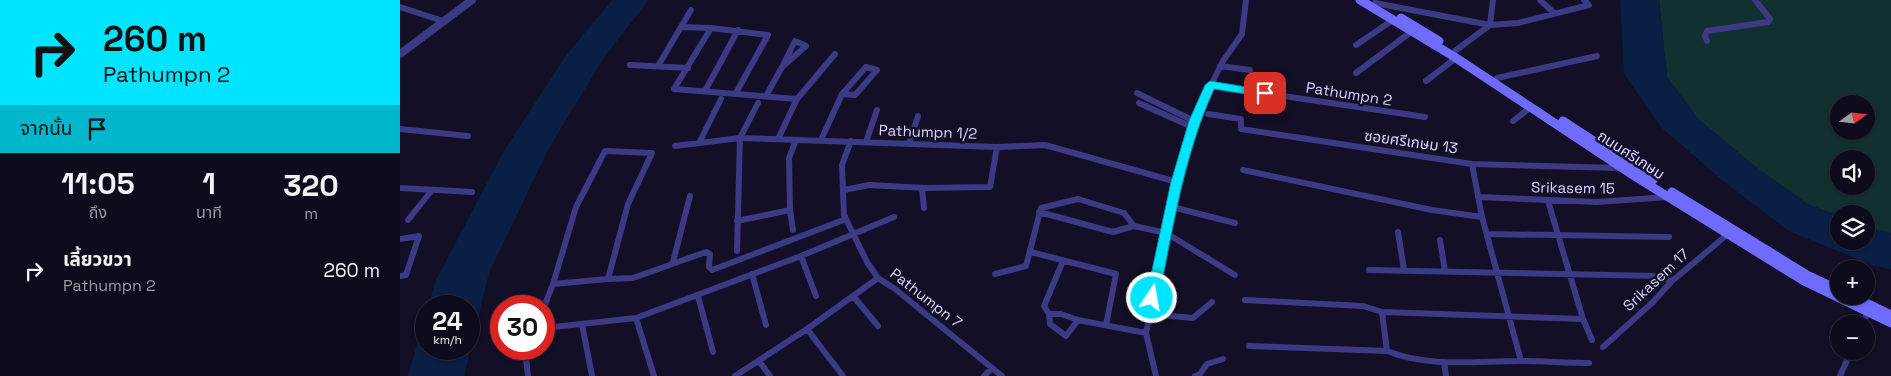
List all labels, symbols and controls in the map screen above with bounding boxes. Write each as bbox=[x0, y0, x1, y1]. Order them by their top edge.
text: 260 m bbox=[103, 17, 207, 61]
icon: right bbox=[20, 20, 85, 85]
text: Pathumpn 2 bbox=[103, 60, 230, 88]
pin bbox=[1244, 72, 1286, 114]
street label: Pathumpn 2 bbox=[1305, 77, 1393, 110]
icon: arrive bbox=[1251, 79, 1279, 107]
north arrow bbox=[1830, 95, 1875, 140]
map controls bbox=[1830, 95, 1875, 360]
icon: arrive bbox=[83, 115, 111, 143]
text: จากนั้น bbox=[20, 116, 73, 141]
street label: Pathumpn 1/2 bbox=[878, 120, 978, 143]
street label: ซอยศรีเกษม 13 bbox=[1363, 126, 1459, 157]
street label: ถนนศรีเกษม bbox=[1594, 126, 1668, 183]
button: sound bbox=[1830, 150, 1875, 195]
text: 11:05 bbox=[61, 164, 135, 203]
text: 1 bbox=[202, 164, 216, 203]
text: 320 bbox=[283, 166, 339, 205]
street label: Srikasem 15 bbox=[1531, 177, 1615, 198]
text: ถึง bbox=[89, 202, 107, 223]
text: นาที bbox=[196, 202, 222, 223]
text: m bbox=[304, 203, 318, 224]
button: layers bbox=[1830, 205, 1875, 250]
street label: Srikasem 17 bbox=[1619, 244, 1693, 315]
text: เลี้ยวขวา bbox=[63, 247, 132, 272]
icon: right bbox=[20, 257, 48, 285]
text: 260 m bbox=[324, 258, 380, 283]
button: + bbox=[1830, 260, 1875, 305]
street label: Pathumpn 7 bbox=[886, 264, 966, 332]
position arrow bbox=[1125, 271, 1177, 323]
text: Pathumpn 2 bbox=[63, 275, 156, 296]
speed limit sign: 30 bbox=[490, 295, 555, 360]
text: 24 bbox=[432, 305, 463, 337]
button: − bbox=[1830, 315, 1875, 360]
text: km/h bbox=[433, 332, 462, 348]

